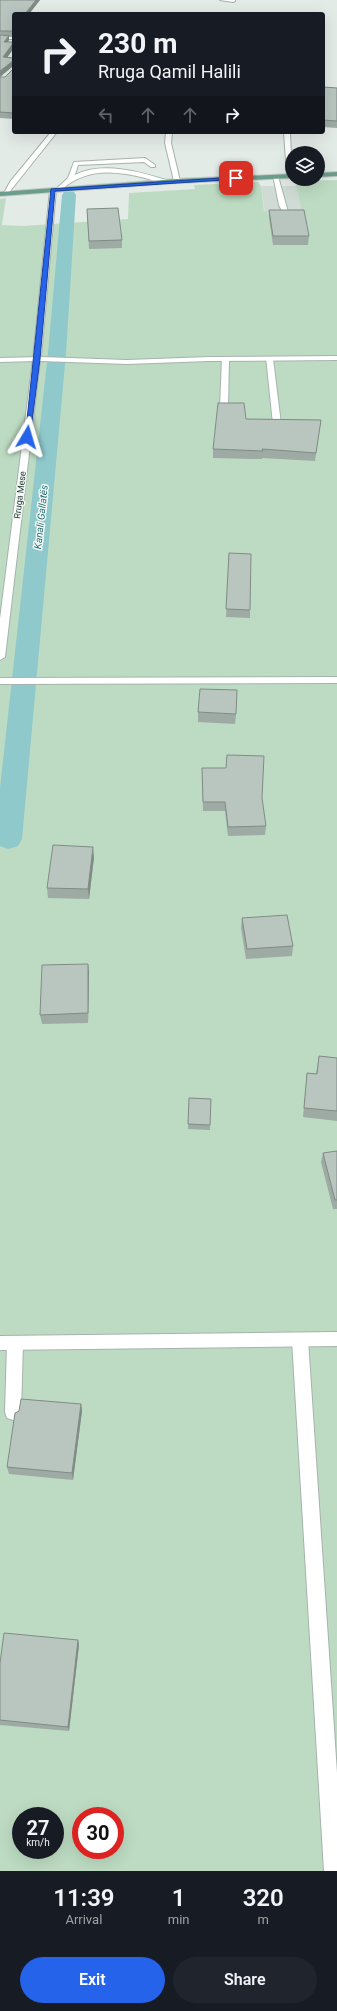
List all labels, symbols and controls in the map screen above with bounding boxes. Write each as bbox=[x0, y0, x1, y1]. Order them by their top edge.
text: 230 m bbox=[98, 27, 177, 60]
icon: right bbox=[32, 28, 84, 80]
text: Rruga Qamil Halili bbox=[98, 61, 241, 82]
icon: left bbox=[95, 104, 117, 126]
icon: ahead bbox=[137, 104, 159, 126]
icon: ahead bbox=[179, 104, 201, 126]
icon: right bbox=[221, 104, 243, 126]
map controls bbox=[285, 146, 325, 186]
button: layers bbox=[285, 146, 325, 186]
pin bbox=[219, 161, 253, 195]
icon: arrive bbox=[225, 167, 247, 189]
position arrow bbox=[6, 416, 48, 458]
street label: Rruga Mese bbox=[12, 470, 28, 519]
water label: Kanali Gallatës bbox=[32, 484, 50, 550]
speed limit sign: 30 bbox=[72, 1807, 124, 1859]
text: 27 bbox=[27, 1816, 49, 1840]
text: km/h bbox=[26, 1837, 50, 1848]
text: 11:39 bbox=[53, 1884, 115, 1912]
text: 1 bbox=[172, 1884, 185, 1912]
text: 320 bbox=[243, 1884, 284, 1912]
text: Arrival bbox=[65, 1912, 102, 1927]
text: min bbox=[168, 1912, 189, 1927]
text: m bbox=[258, 1912, 269, 1927]
button: Exit bbox=[20, 1957, 165, 2003]
button: Share bbox=[173, 1957, 317, 2003]

